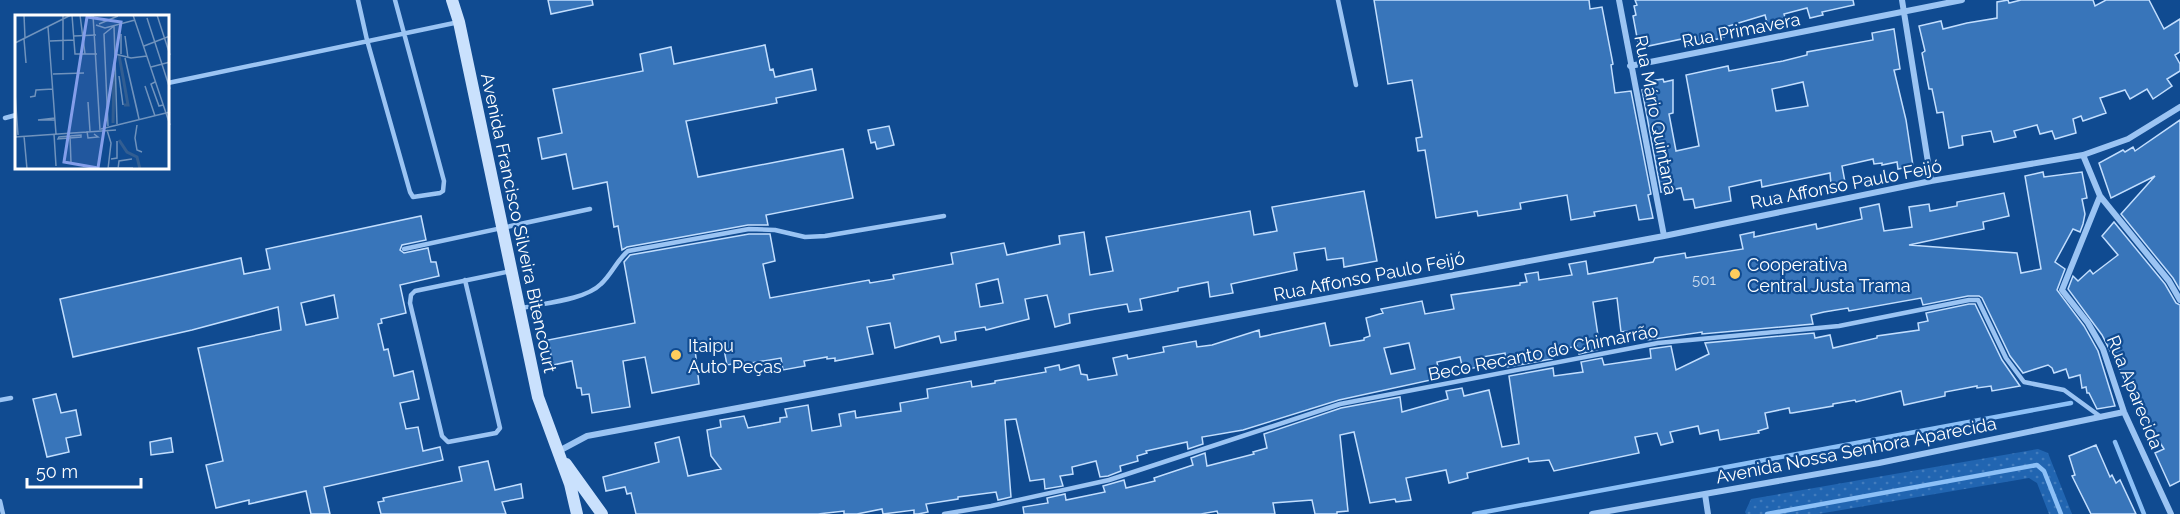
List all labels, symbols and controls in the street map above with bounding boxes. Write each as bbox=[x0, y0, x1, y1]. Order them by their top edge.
street label: Rua Primavera bbox=[1680, 8, 1802, 52]
inset map bbox=[15, 15, 170, 170]
street label: Rua Mário Quintana bbox=[1630, 33, 1682, 197]
street label: Avenida Francisco Silveira Bitencourt bbox=[477, 71, 561, 375]
street label: Rua Affonso Paulo Feijó bbox=[1749, 155, 1944, 213]
street label: Rua Affonso Paulo Feijó bbox=[1272, 247, 1467, 305]
place label: Cooperativa Central Justa Trama bbox=[1747, 254, 1911, 296]
marker: Cooperativa Central Justa Trama bbox=[1728, 267, 1742, 281]
house number: 501 bbox=[1692, 271, 1716, 289]
street label: Beco Recanto do Chimarrão bbox=[1426, 319, 1660, 385]
street label: Rua Aparecida bbox=[2103, 332, 2167, 452]
place label: Itaipu Auto Peças bbox=[688, 335, 782, 377]
marker: Itaipu Auto Peças bbox=[669, 348, 683, 362]
street label: Avenida Nossa Senhora Aparecida bbox=[1714, 412, 1998, 488]
scale bar bbox=[27, 451, 141, 489]
text: 50 m bbox=[36, 461, 78, 482]

